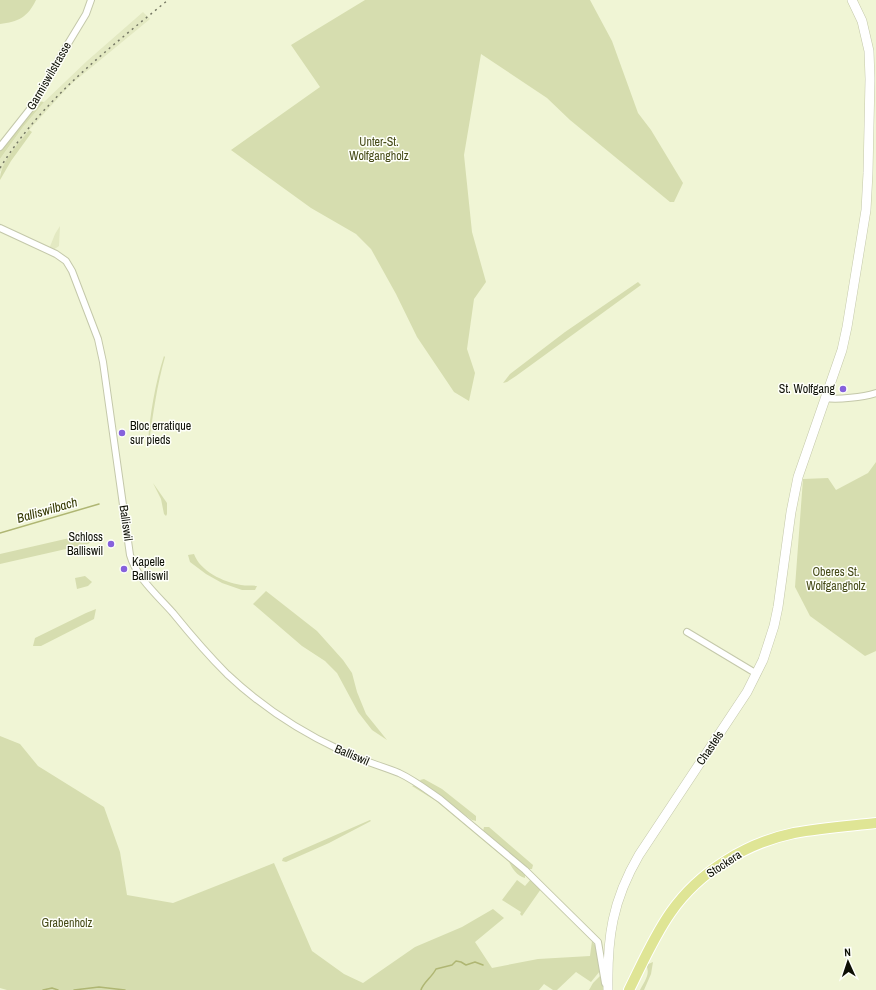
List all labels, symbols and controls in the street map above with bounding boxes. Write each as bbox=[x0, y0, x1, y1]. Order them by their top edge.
street label: Garmiswilstrasse bbox=[23, 39, 75, 113]
park label: Unter-St. Wolfgangholz bbox=[349, 134, 409, 164]
place label: St. Wolfgang bbox=[779, 381, 836, 397]
marker: St. Wolfgang bbox=[838, 384, 848, 394]
place label: Bloc erratique sur pieds bbox=[130, 418, 191, 448]
marker: Bloc erratique sur pieds bbox=[117, 428, 127, 438]
water label: Balliswilbach bbox=[15, 493, 79, 527]
street label: Balliswil bbox=[116, 504, 136, 542]
place label: Schloss Balliswil bbox=[67, 529, 103, 559]
marker: Schloss Balliswil bbox=[106, 539, 116, 549]
place label: Kapelle Balliswil bbox=[132, 554, 168, 584]
marker: Kapelle Balliswil bbox=[119, 564, 129, 574]
park label: Oberes St. Wolfgangholz bbox=[806, 564, 866, 594]
street label: Chastels bbox=[693, 728, 727, 768]
street label: Balliswil bbox=[332, 741, 372, 769]
street label: Stockera bbox=[703, 846, 745, 881]
park label: Grabenholz bbox=[42, 915, 93, 931]
north arrow bbox=[828, 942, 868, 982]
text: N bbox=[844, 945, 851, 959]

